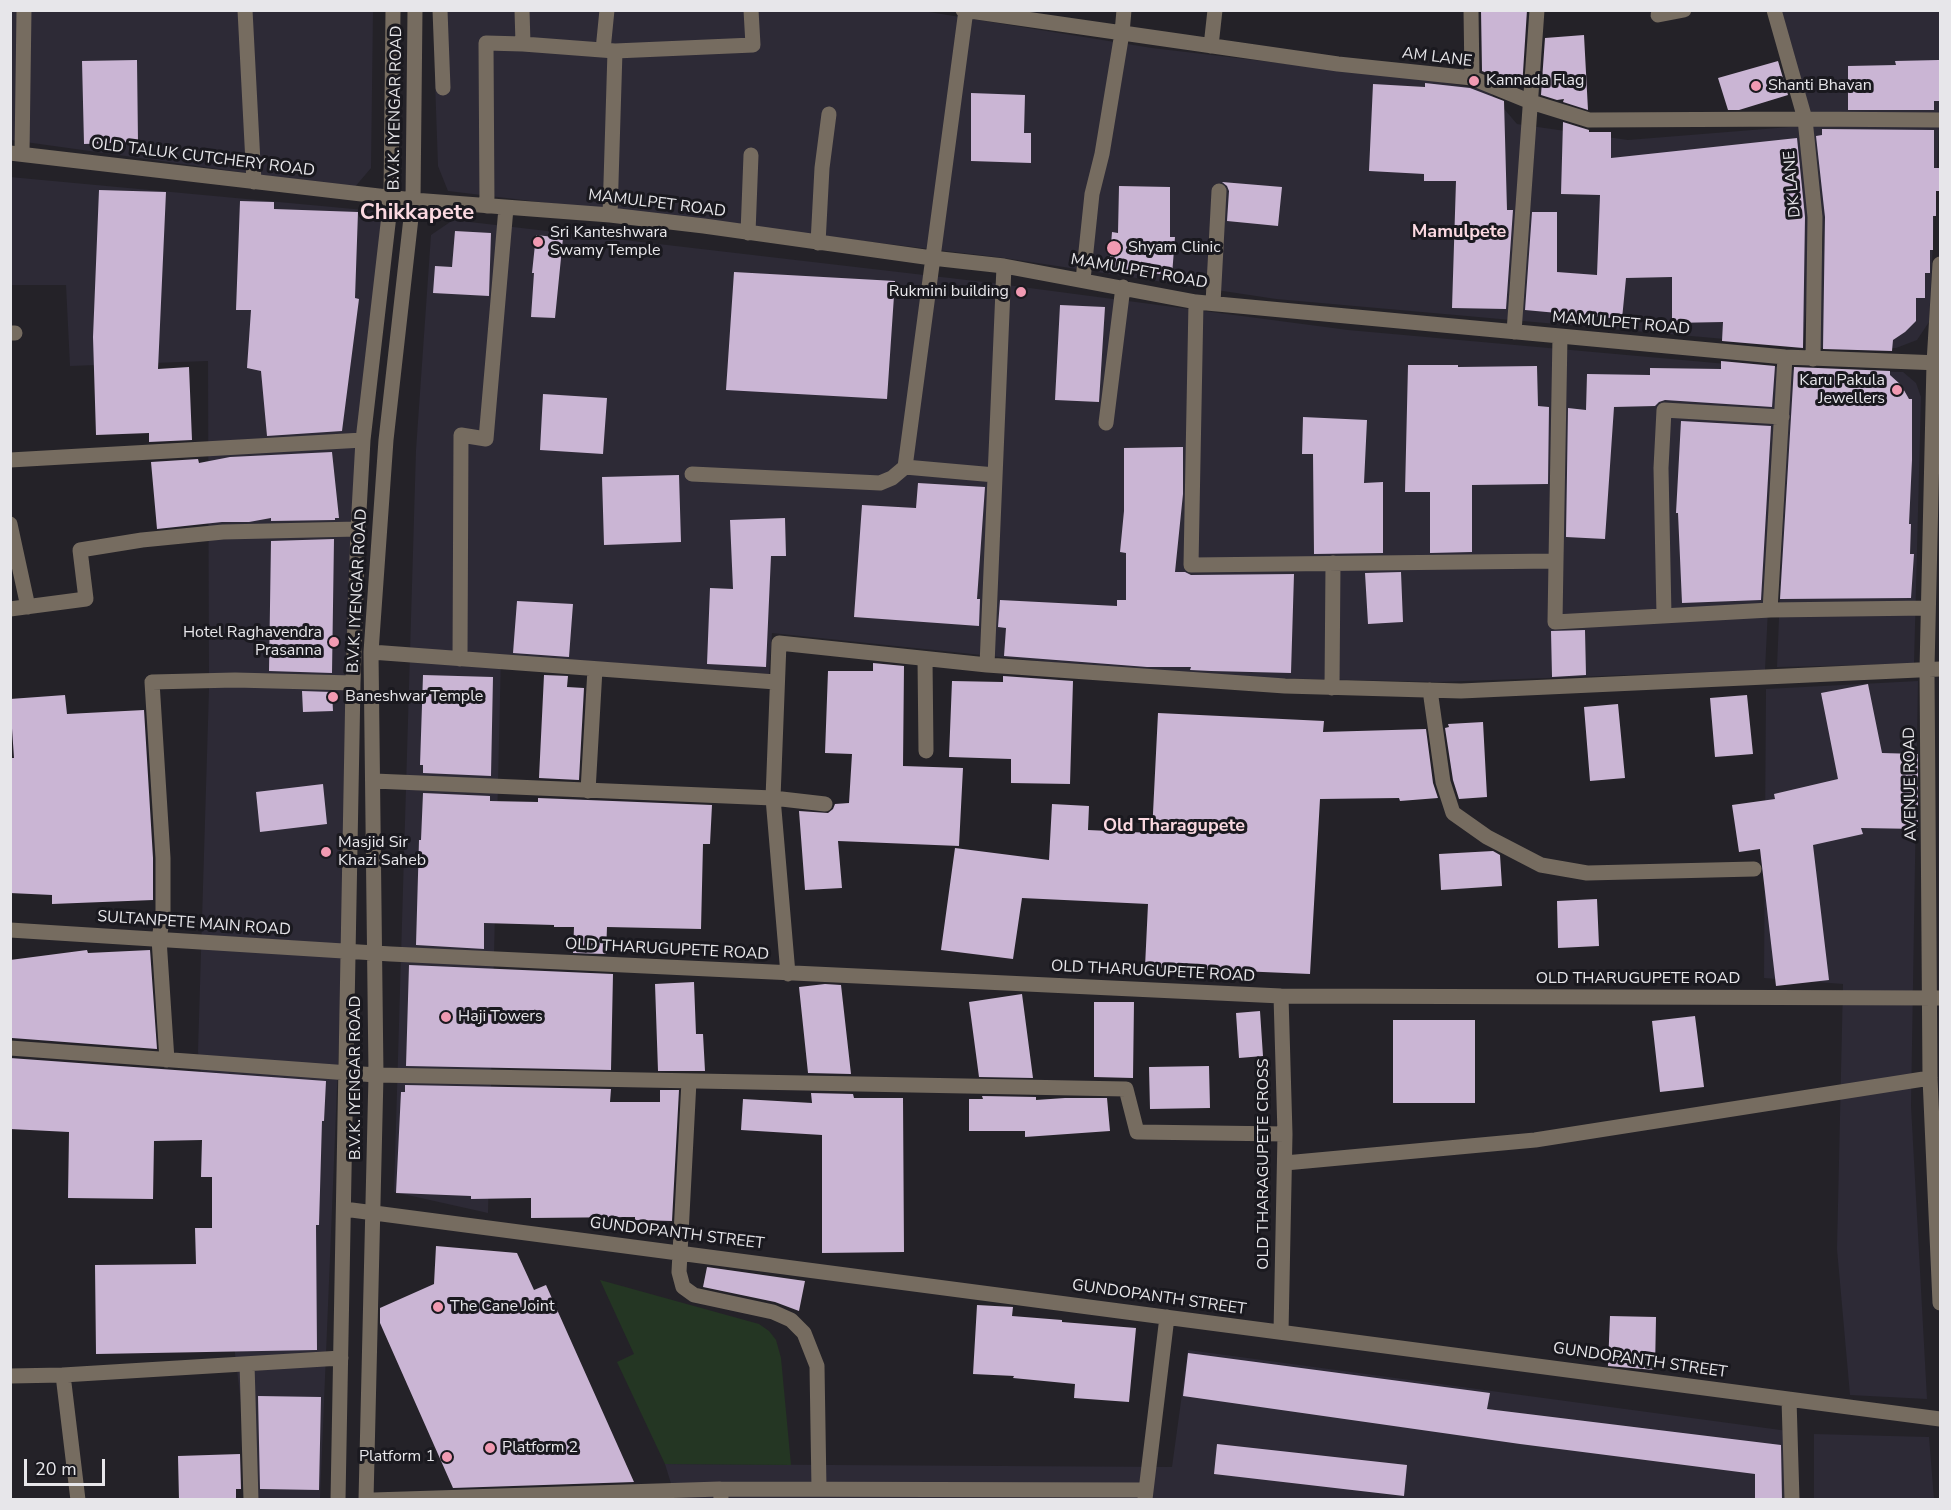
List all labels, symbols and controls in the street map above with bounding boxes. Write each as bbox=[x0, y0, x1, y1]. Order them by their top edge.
street label: B.V.K. IYENGAR ROAD bbox=[385, 26, 407, 190]
street label: AM LANE bbox=[1401, 44, 1473, 72]
place label: Kannada Flag bbox=[1486, 71, 1584, 91]
marker: Kannada Flag bbox=[1467, 74, 1481, 88]
place label: Shanti Bhavan bbox=[1768, 76, 1872, 96]
marker: Shanti Bhavan bbox=[1749, 79, 1763, 93]
street label: OLD TALUK CUTCHERY ROAD bbox=[90, 135, 316, 181]
street label: DK LANE bbox=[1781, 150, 1805, 218]
street label: MAMULPET ROAD bbox=[587, 186, 727, 222]
district label: Chikkapete bbox=[360, 201, 474, 227]
district label: Mamulpete bbox=[1412, 222, 1506, 244]
place label: Sri Kanteshwara Swamy Temple bbox=[550, 223, 668, 261]
marker: Sri Kanteshwara Swamy Temple bbox=[531, 235, 545, 249]
place label: Shyam Clinic bbox=[1128, 238, 1221, 258]
marker: Shyam Clinic bbox=[1105, 239, 1123, 257]
street label: MAMULPET ROAD bbox=[1069, 251, 1209, 293]
place label: Rukmini building bbox=[889, 282, 1009, 302]
marker: Rukmini building bbox=[1014, 285, 1028, 299]
street label: MAMULPET ROAD bbox=[1551, 308, 1691, 340]
place label: Karu Pakula Jewellers bbox=[1799, 371, 1885, 409]
marker: Karu Pakula Jewellers bbox=[1890, 383, 1904, 397]
street label: B.V.K. IYENGAR ROAD bbox=[344, 508, 372, 674]
place label: Hotel Raghavendra Prasanna bbox=[183, 623, 322, 661]
marker: Hotel Raghavendra Prasanna bbox=[327, 635, 341, 649]
place label: Baneshwar Temple bbox=[345, 687, 483, 707]
marker: Baneshwar Temple bbox=[326, 690, 340, 704]
street label: AVENUE ROAD bbox=[1900, 727, 1922, 841]
district label: Old Tharagupete bbox=[1103, 816, 1245, 838]
place label: Masjid Sir Khazi Saheb bbox=[338, 833, 426, 871]
marker: Masjid Sir Khazi Saheb bbox=[319, 845, 333, 859]
street label: SULTANPETE MAIN ROAD bbox=[97, 908, 291, 940]
street label: OLD THARUGUPETE ROAD bbox=[564, 935, 770, 965]
street label: OLD THARUGUPETE ROAD bbox=[1050, 957, 1256, 987]
street label: OLD THARUGUPETE ROAD bbox=[1536, 969, 1740, 989]
street label: B.V.K. IYENGAR ROAD bbox=[346, 996, 366, 1160]
place label: Haji Towers bbox=[458, 1007, 543, 1027]
marker: Haji Towers bbox=[439, 1010, 453, 1024]
street label: OLD THARAGUPETE CROSS bbox=[1254, 1058, 1274, 1270]
street label: GUNDOPANTH STREET bbox=[589, 1214, 765, 1254]
street label: GUNDOPANTH STREET bbox=[1071, 1276, 1247, 1320]
place label: The Cane Joint bbox=[450, 1297, 555, 1317]
marker: The Cane Joint bbox=[431, 1300, 445, 1314]
street label: GUNDOPANTH STREET bbox=[1552, 1339, 1728, 1383]
place label: Platform 2 bbox=[502, 1438, 578, 1458]
marker: Platform 2 bbox=[483, 1441, 497, 1455]
scale bar bbox=[27, 1447, 108, 1485]
place label: Platform 1 bbox=[359, 1447, 435, 1467]
marker: Platform 1 bbox=[440, 1450, 454, 1464]
text: 20 m bbox=[35, 1457, 77, 1481]

